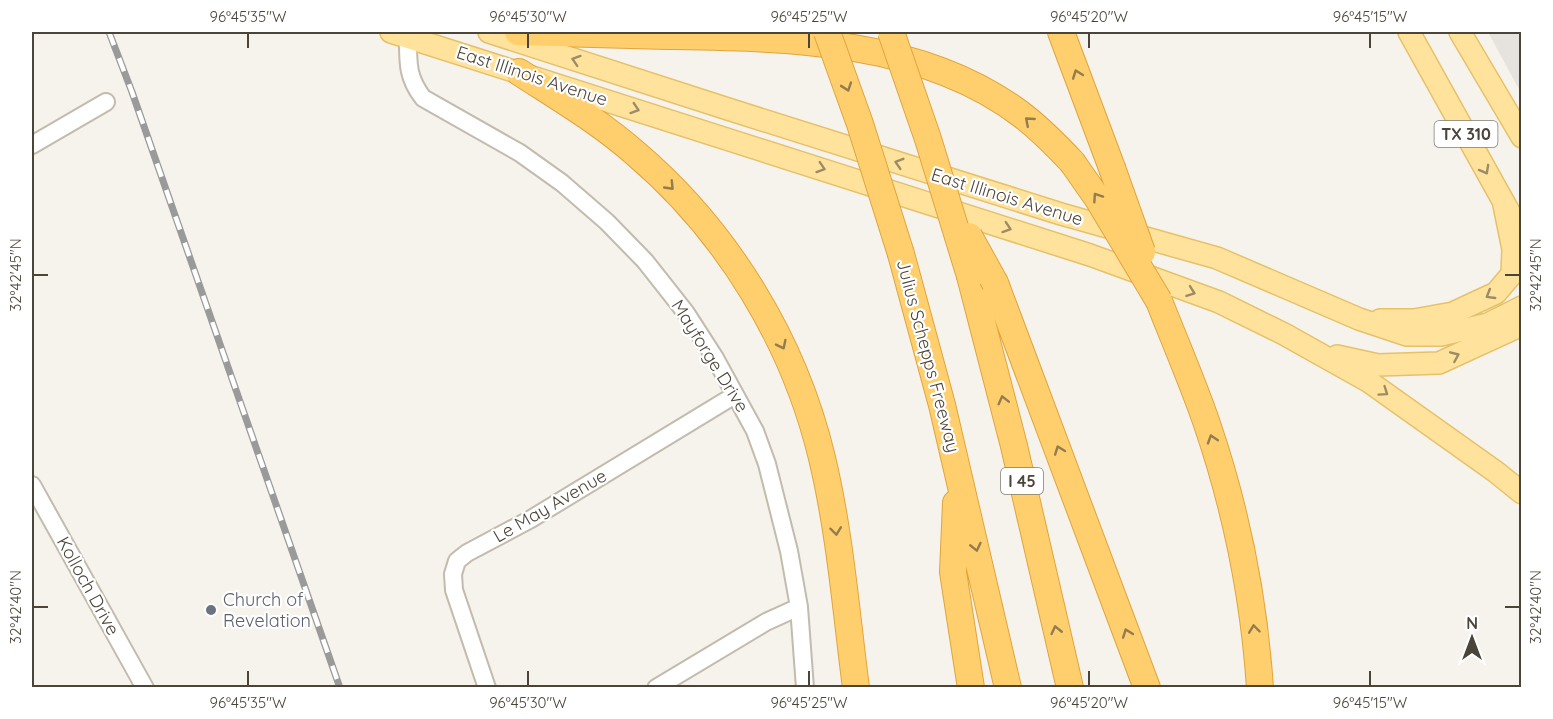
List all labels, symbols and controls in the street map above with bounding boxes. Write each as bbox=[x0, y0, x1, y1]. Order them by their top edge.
text: 96°45'35"W bbox=[210, 7, 287, 26]
text: 96°45'30"W bbox=[489, 7, 567, 26]
text: 96°45'25"W bbox=[770, 7, 848, 26]
text: 96°45'20"W bbox=[1050, 7, 1128, 26]
text: 96°45'15"W bbox=[1333, 7, 1408, 26]
street label: East Illinois Avenue bbox=[454, 40, 610, 111]
one-way arrow bbox=[571, 54, 582, 67]
one-way arrow bbox=[1072, 69, 1084, 80]
one-way arrow bbox=[839, 81, 852, 91]
one-way arrow bbox=[629, 102, 640, 114]
one-way arrow bbox=[1025, 117, 1036, 128]
road number: TX 310 bbox=[1434, 121, 1498, 147]
one-way arrow bbox=[894, 158, 905, 170]
one-way arrow bbox=[815, 161, 826, 173]
street label: East Illinois Avenue bbox=[929, 163, 1086, 231]
one-way arrow bbox=[1478, 164, 1490, 175]
one-way arrow bbox=[663, 179, 674, 190]
one-way arrow bbox=[1093, 192, 1104, 203]
one-way arrow bbox=[1001, 221, 1012, 233]
text: 32°42'45"N bbox=[6, 238, 25, 312]
text: 32°42'45"N bbox=[1526, 238, 1545, 312]
street label: Julius Schepps Freeway bbox=[892, 257, 965, 455]
one-way arrow bbox=[1185, 284, 1196, 297]
one-way arrow bbox=[1486, 287, 1496, 299]
street label: Mayforge Drive bbox=[667, 295, 754, 416]
one-way arrow bbox=[774, 338, 786, 349]
one-way arrow bbox=[1449, 352, 1460, 364]
one-way arrow bbox=[1377, 385, 1388, 396]
one-way arrow bbox=[997, 395, 1010, 405]
one-way arrow bbox=[1207, 434, 1219, 445]
one-way arrow bbox=[1054, 445, 1066, 456]
street label: Le May Avenue bbox=[489, 464, 611, 547]
road number: I 45 bbox=[1001, 468, 1043, 494]
one-way arrow bbox=[829, 527, 841, 536]
street label: Kolloch Drive bbox=[52, 532, 125, 639]
one-way arrow bbox=[968, 542, 981, 552]
text: 32°42'40"N bbox=[6, 570, 25, 644]
text: 32°42'40"N bbox=[1526, 570, 1545, 644]
place label: Church of Revelation bbox=[223, 588, 311, 632]
marker: Church of Revelation bbox=[204, 603, 218, 617]
north arrow bbox=[1442, 608, 1502, 668]
text: N bbox=[1466, 613, 1478, 633]
one-way arrow bbox=[1248, 625, 1261, 634]
one-way arrow bbox=[1051, 626, 1064, 636]
one-way arrow bbox=[1122, 628, 1134, 639]
text: 96°45'35"W bbox=[210, 693, 287, 712]
text: 96°45'30"W bbox=[489, 693, 567, 712]
text: 96°45'25"W bbox=[770, 693, 848, 712]
text: 96°45'20"W bbox=[1050, 693, 1128, 712]
text: 96°45'15"W bbox=[1333, 693, 1408, 712]

